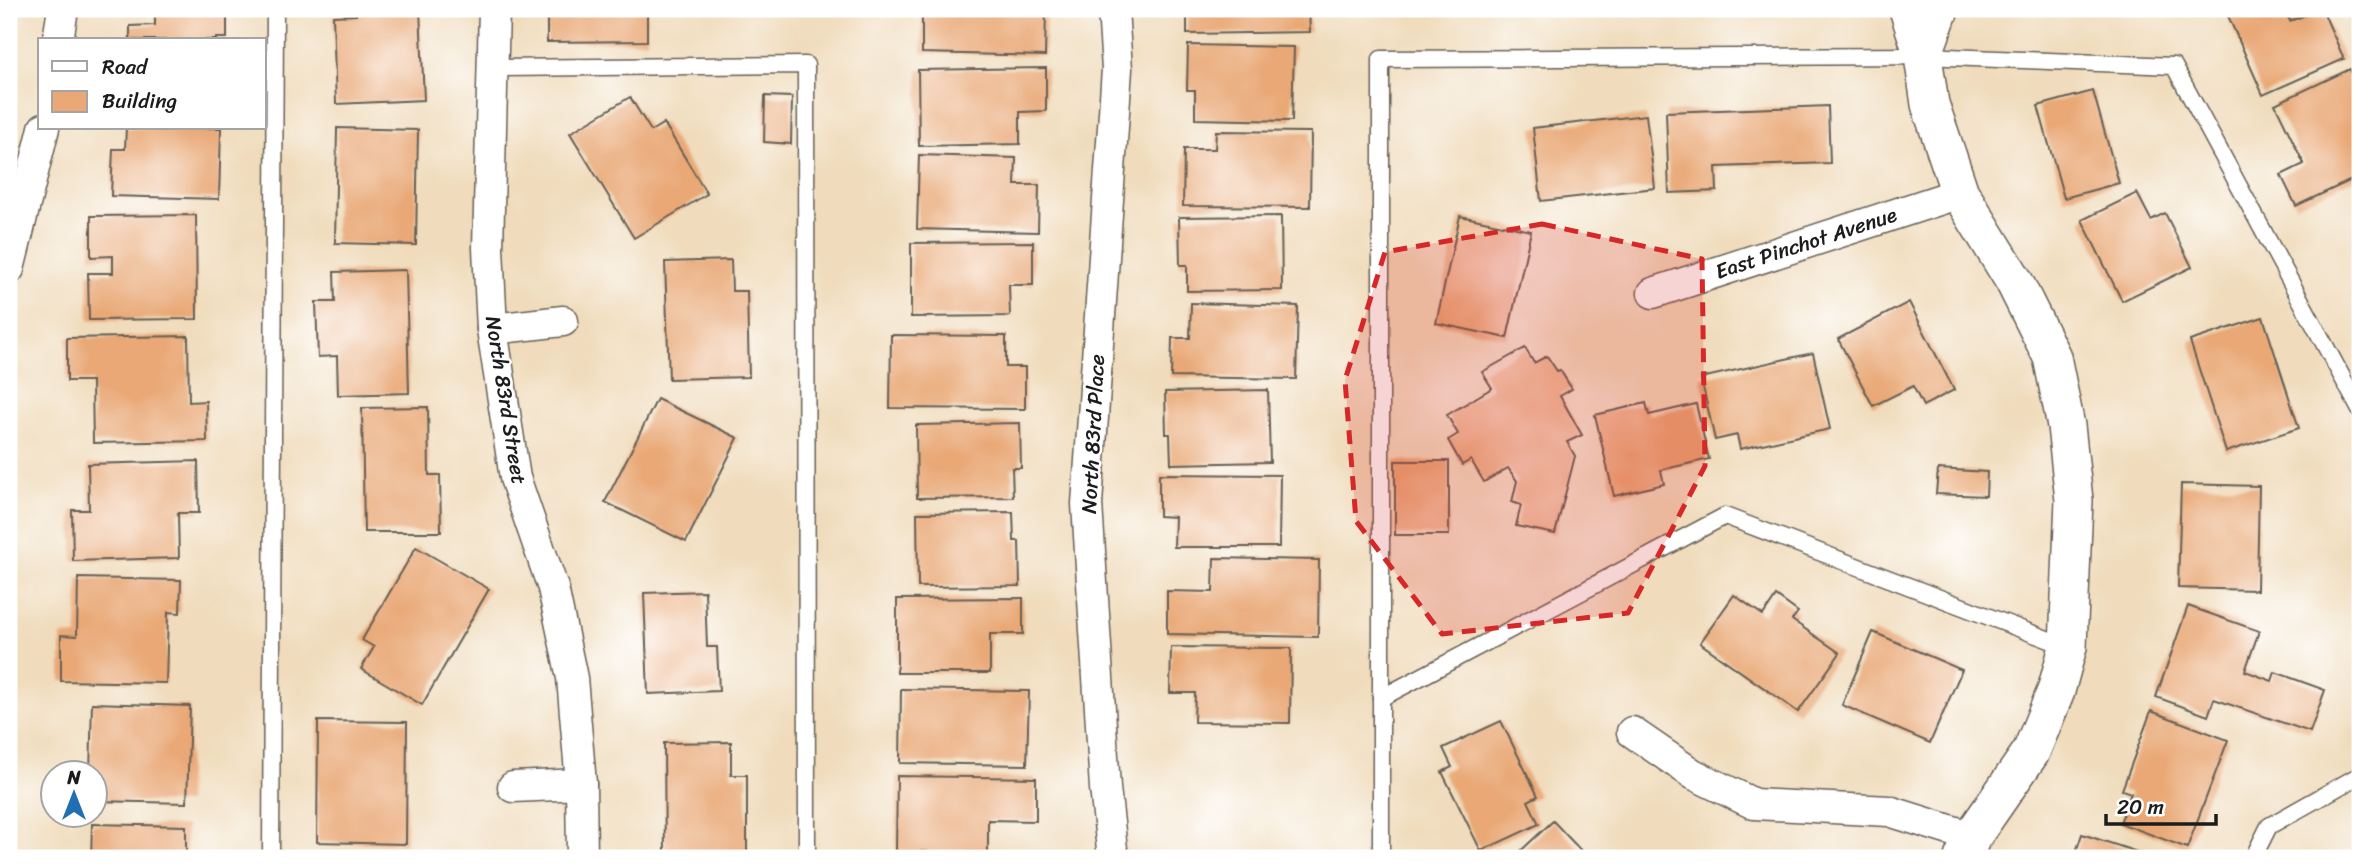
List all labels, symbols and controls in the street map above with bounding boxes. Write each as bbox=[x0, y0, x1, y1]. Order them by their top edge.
legend bbox=[38, 38, 266, 130]
text: Road bbox=[102, 48, 149, 86]
text: Building bbox=[102, 82, 178, 120]
street label: East Pinchot Avenue bbox=[1710, 196, 1902, 290]
street label: North 83rd Street bbox=[474, 313, 538, 487]
street label: North 83rd Place bbox=[1070, 353, 1116, 515]
north arrow bbox=[38, 758, 108, 828]
text: N bbox=[66, 761, 81, 794]
scale bar bbox=[2106, 783, 2217, 827]
text: 20 m bbox=[2117, 788, 2164, 826]

